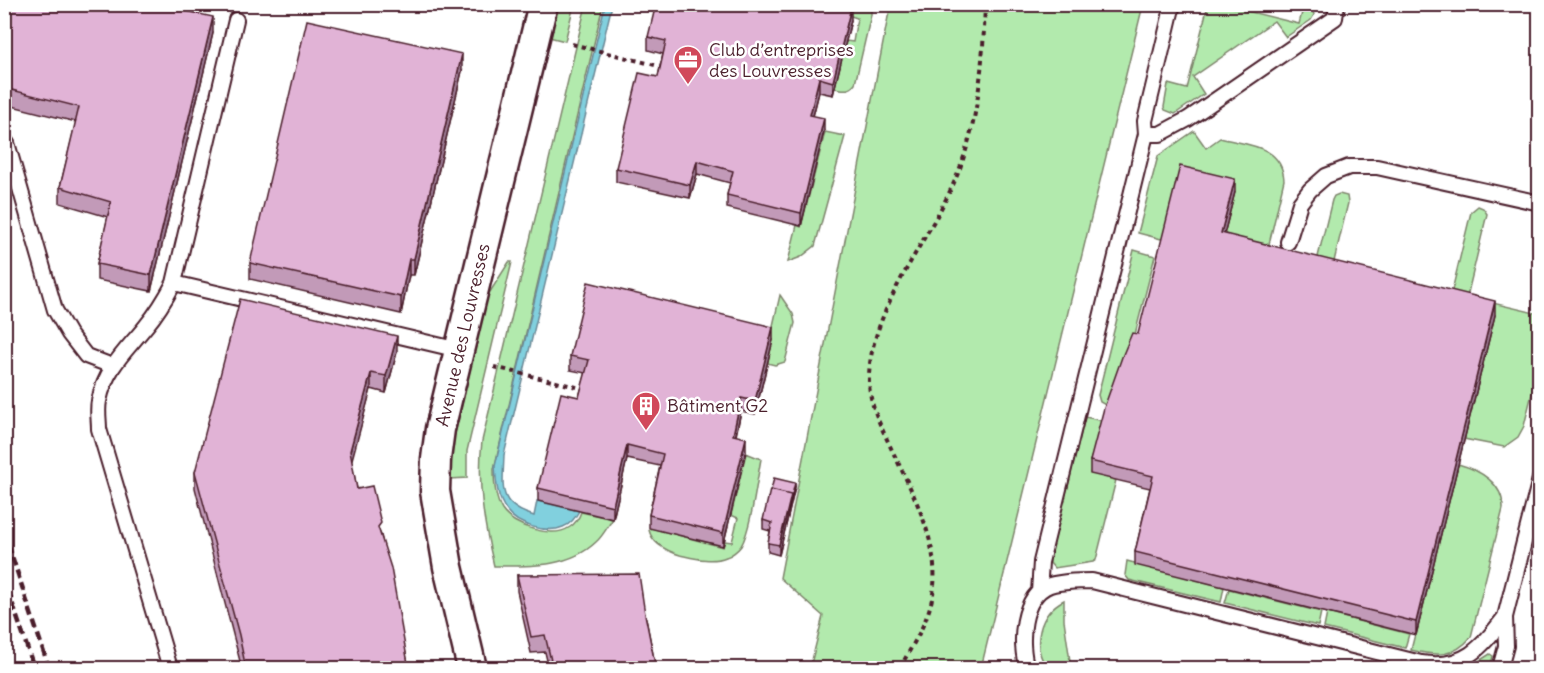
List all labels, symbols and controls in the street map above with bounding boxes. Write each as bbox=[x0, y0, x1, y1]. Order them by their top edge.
place label: Club d’entreprises des Louvresses bbox=[709, 38, 854, 82]
office icon: Club d’entreprises des Louvresses bbox=[672, 44, 704, 86]
street label: Avenue des Louvresses bbox=[430, 241, 495, 429]
building icon: Bâtiment G2 bbox=[630, 390, 662, 432]
place label: Bâtiment G2 bbox=[667, 394, 768, 417]

